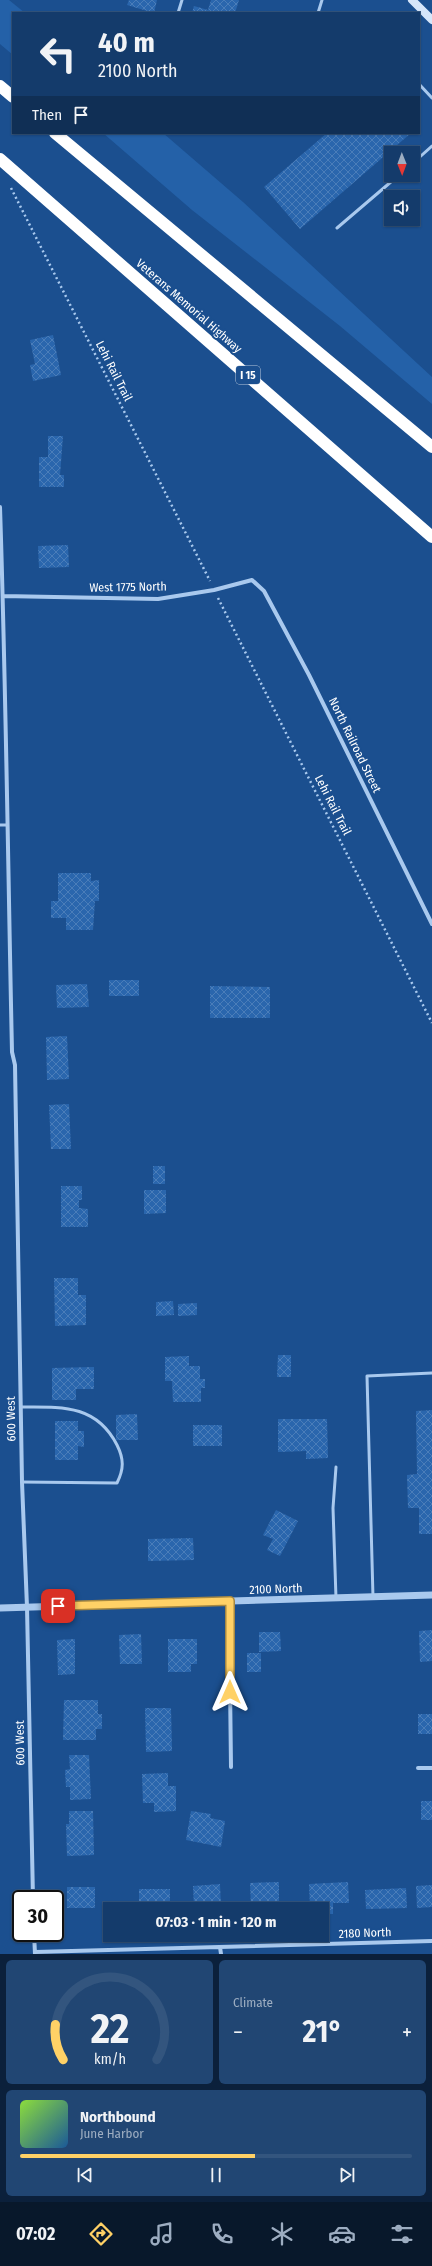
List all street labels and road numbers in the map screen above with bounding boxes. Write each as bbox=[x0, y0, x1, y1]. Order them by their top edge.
street label: Veterans Memorial Highway bbox=[133, 256, 245, 356]
street label: Lehi Rail Trail bbox=[93, 339, 135, 403]
road number: I 15 bbox=[236, 366, 260, 384]
street label: West 1775 North bbox=[89, 579, 167, 595]
street label: North Railroad Street bbox=[326, 695, 384, 795]
street label: Lehi Rail Trail bbox=[312, 773, 354, 837]
street label: 600 West bbox=[4, 1396, 18, 1442]
street label: 2100 North bbox=[249, 1581, 303, 1597]
street label: 600 West bbox=[13, 1720, 27, 1766]
street label: 2180 North bbox=[338, 1925, 392, 1941]

